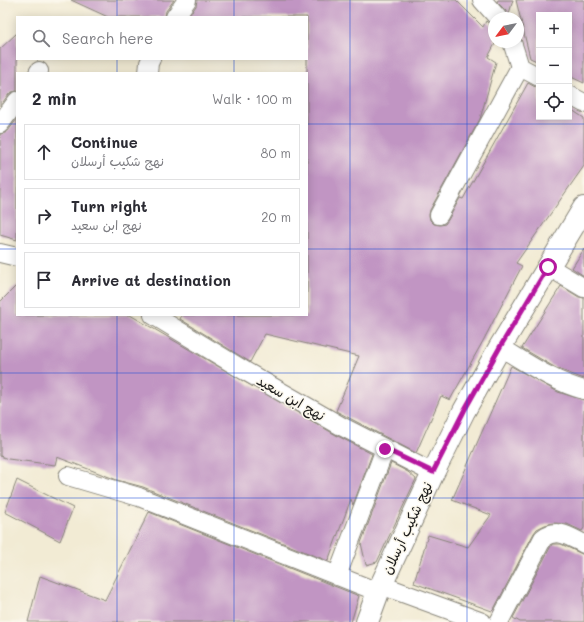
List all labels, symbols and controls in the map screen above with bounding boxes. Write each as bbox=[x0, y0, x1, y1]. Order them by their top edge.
north arrow bbox=[488, 12, 524, 48]
map controls bbox=[536, 12, 572, 120]
button: + bbox=[536, 12, 572, 48]
search box bbox=[16, 16, 308, 60]
icon: search bbox=[30, 27, 52, 49]
text: Search here bbox=[62, 28, 153, 48]
button: − bbox=[536, 48, 572, 84]
button: locate bbox=[536, 84, 572, 120]
text: 2 min bbox=[32, 87, 77, 109]
text: Walk · 100 m bbox=[212, 90, 292, 107]
text: Continue bbox=[71, 132, 138, 152]
icon: ahead bbox=[33, 141, 55, 163]
text: 80 m bbox=[261, 144, 291, 161]
text: نهج شكيب أرسلان bbox=[71, 152, 164, 169]
text: Turn right bbox=[71, 196, 148, 216]
icon: right bbox=[33, 205, 55, 227]
text: 20 m bbox=[261, 208, 291, 225]
text: نهج ابن سعيد bbox=[71, 216, 142, 233]
route start bbox=[539, 258, 557, 276]
icon: arrive bbox=[33, 269, 55, 291]
text: Arrive at destination bbox=[71, 270, 231, 290]
street label: نهج ابن سعيد bbox=[253, 370, 329, 426]
route end bbox=[376, 440, 394, 458]
street label: نهج شكيب أرسلان bbox=[377, 478, 437, 578]

